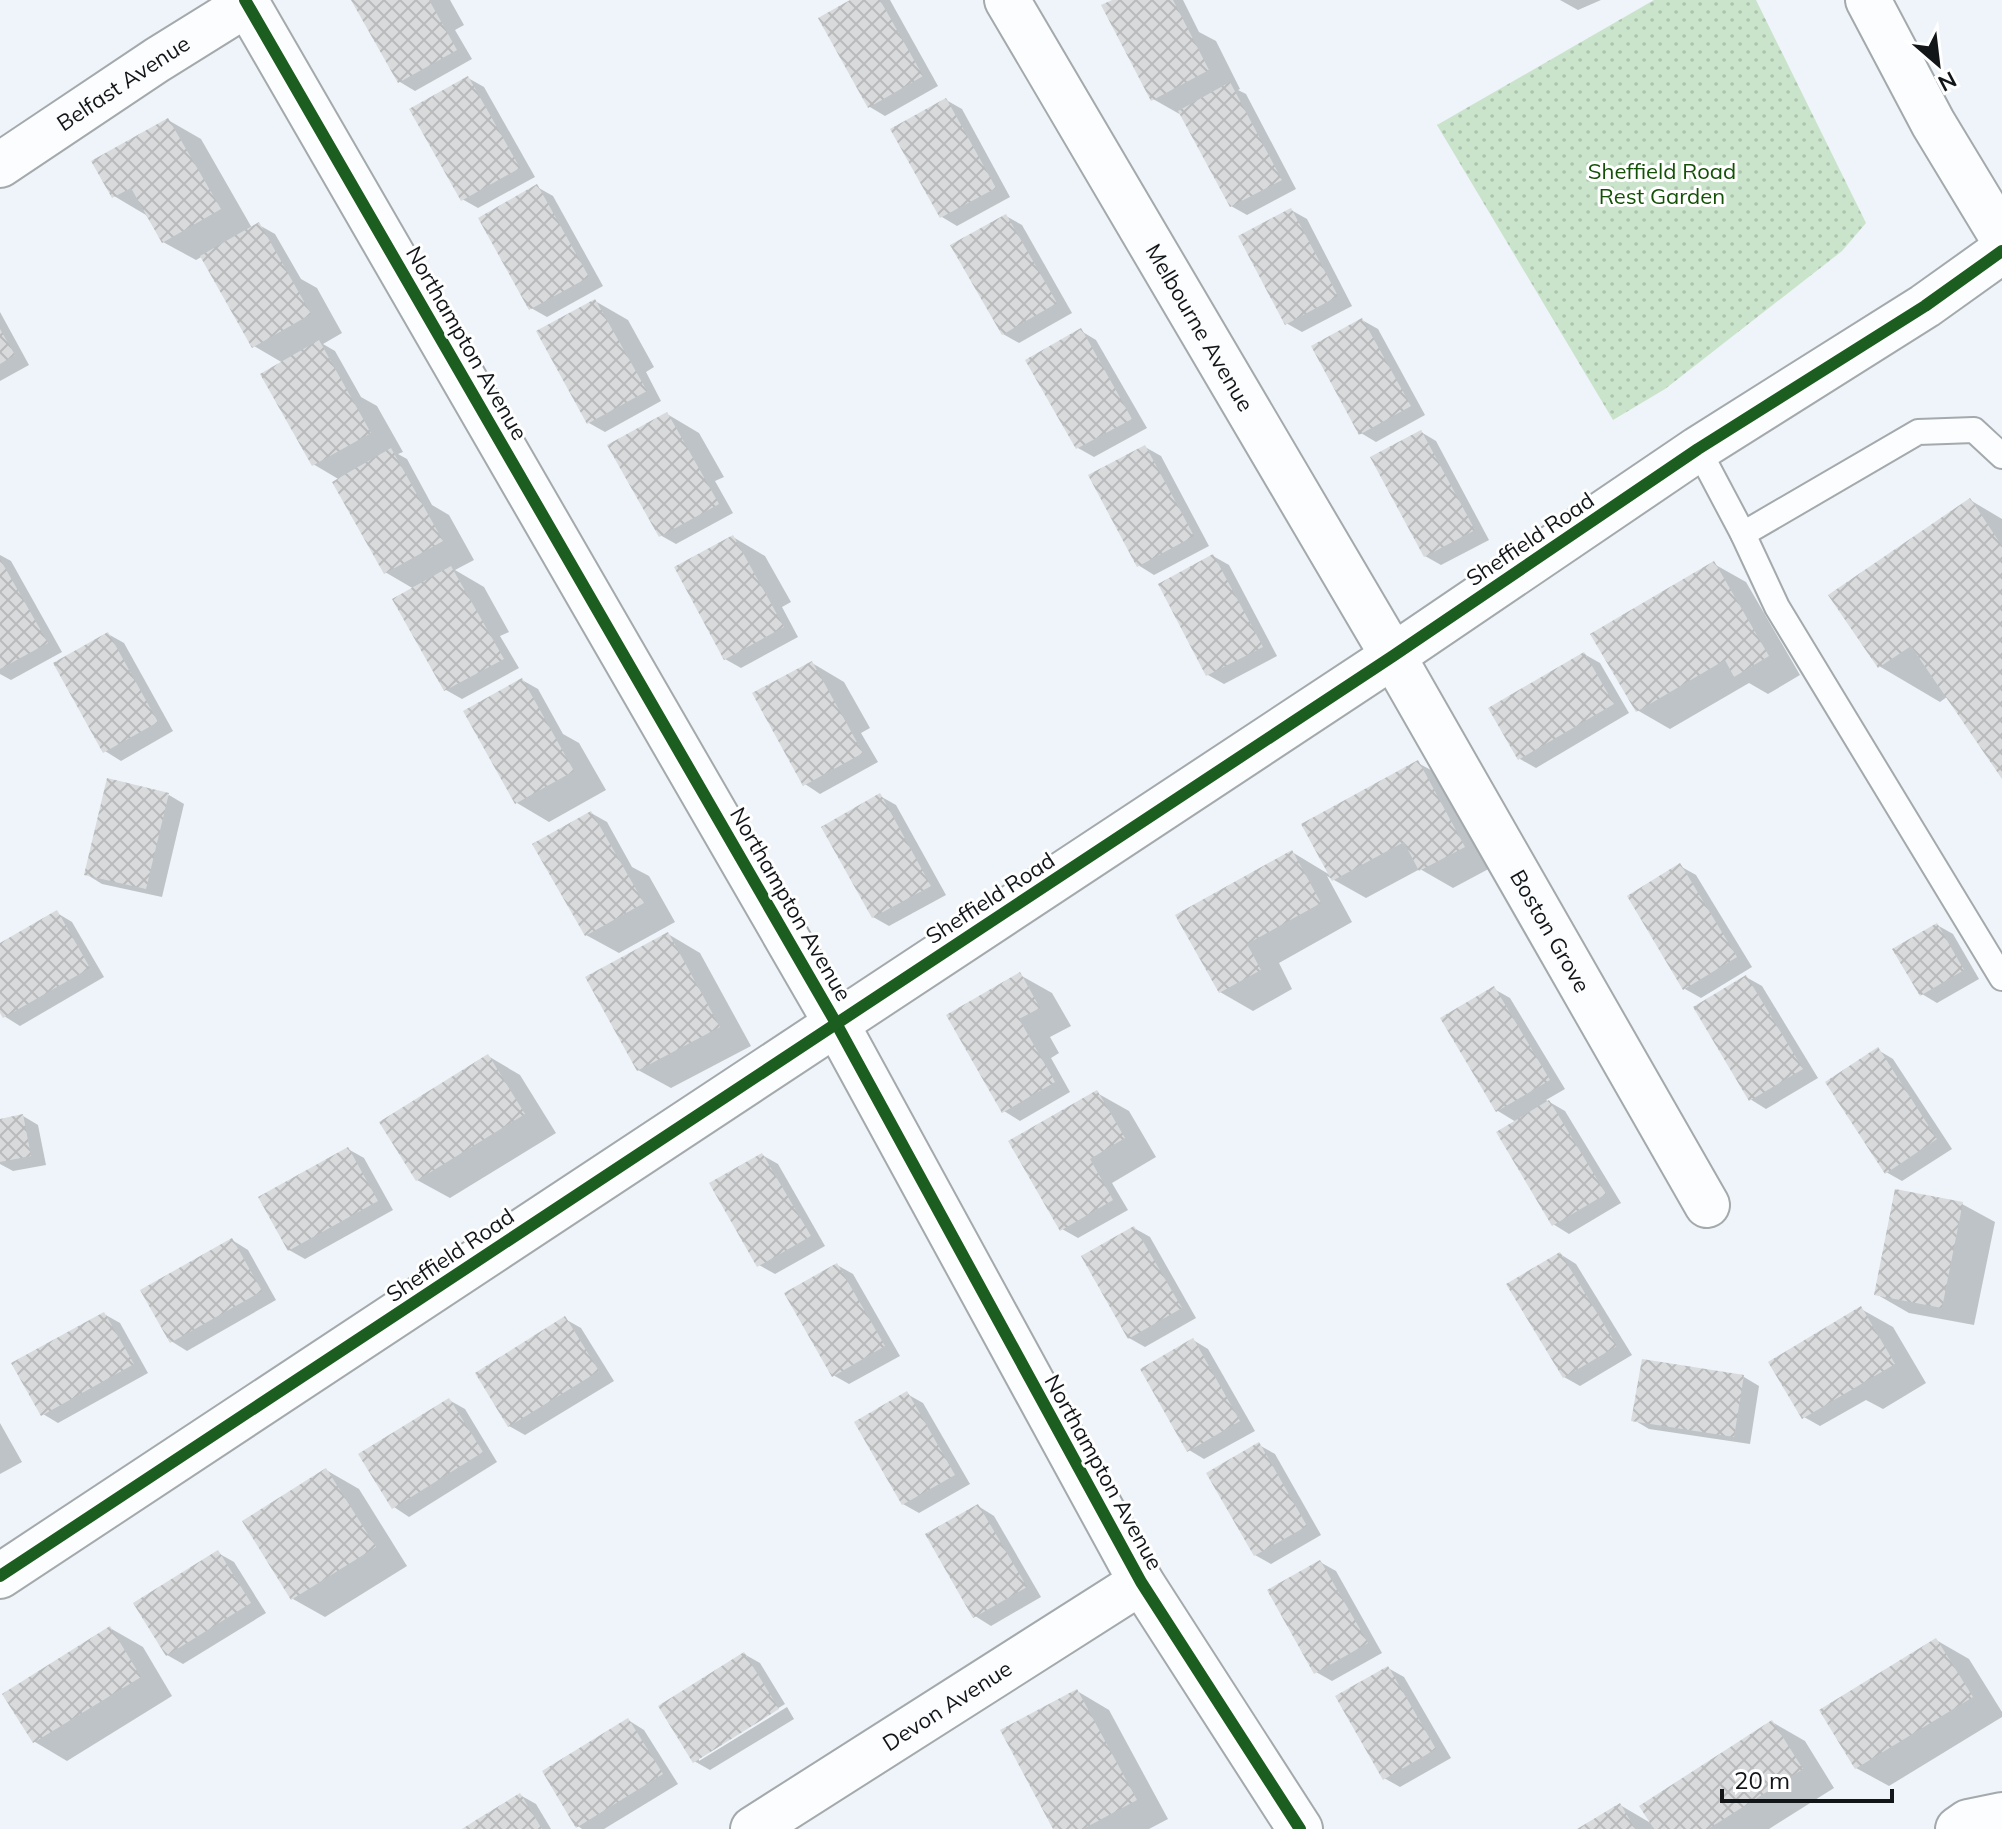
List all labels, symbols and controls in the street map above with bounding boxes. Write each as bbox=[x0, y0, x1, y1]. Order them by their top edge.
north arrow bbox=[1898, 24, 1978, 104]
street label: Belfast Avenue bbox=[51, 29, 195, 137]
text: N bbox=[1933, 65, 1961, 98]
park label: Sheffield Road Rest Garden bbox=[1588, 157, 1736, 210]
street label: Melbourne Avenue bbox=[1139, 239, 1260, 416]
street label: Northampton Avenue bbox=[400, 241, 534, 445]
street label: Sheffield Road bbox=[1461, 486, 1599, 592]
street label: Northampton Avenue bbox=[724, 802, 858, 1006]
street label: Sheffield Road bbox=[920, 846, 1060, 950]
street label: Boston Grove bbox=[1504, 865, 1596, 997]
street label: Sheffield Road bbox=[381, 1202, 519, 1308]
street label: Northampton Avenue bbox=[1039, 1369, 1169, 1575]
street label: Devon Avenue bbox=[877, 1654, 1017, 1757]
scale bar bbox=[1722, 1753, 1892, 1803]
text: 20 m bbox=[1734, 1765, 1790, 1795]

